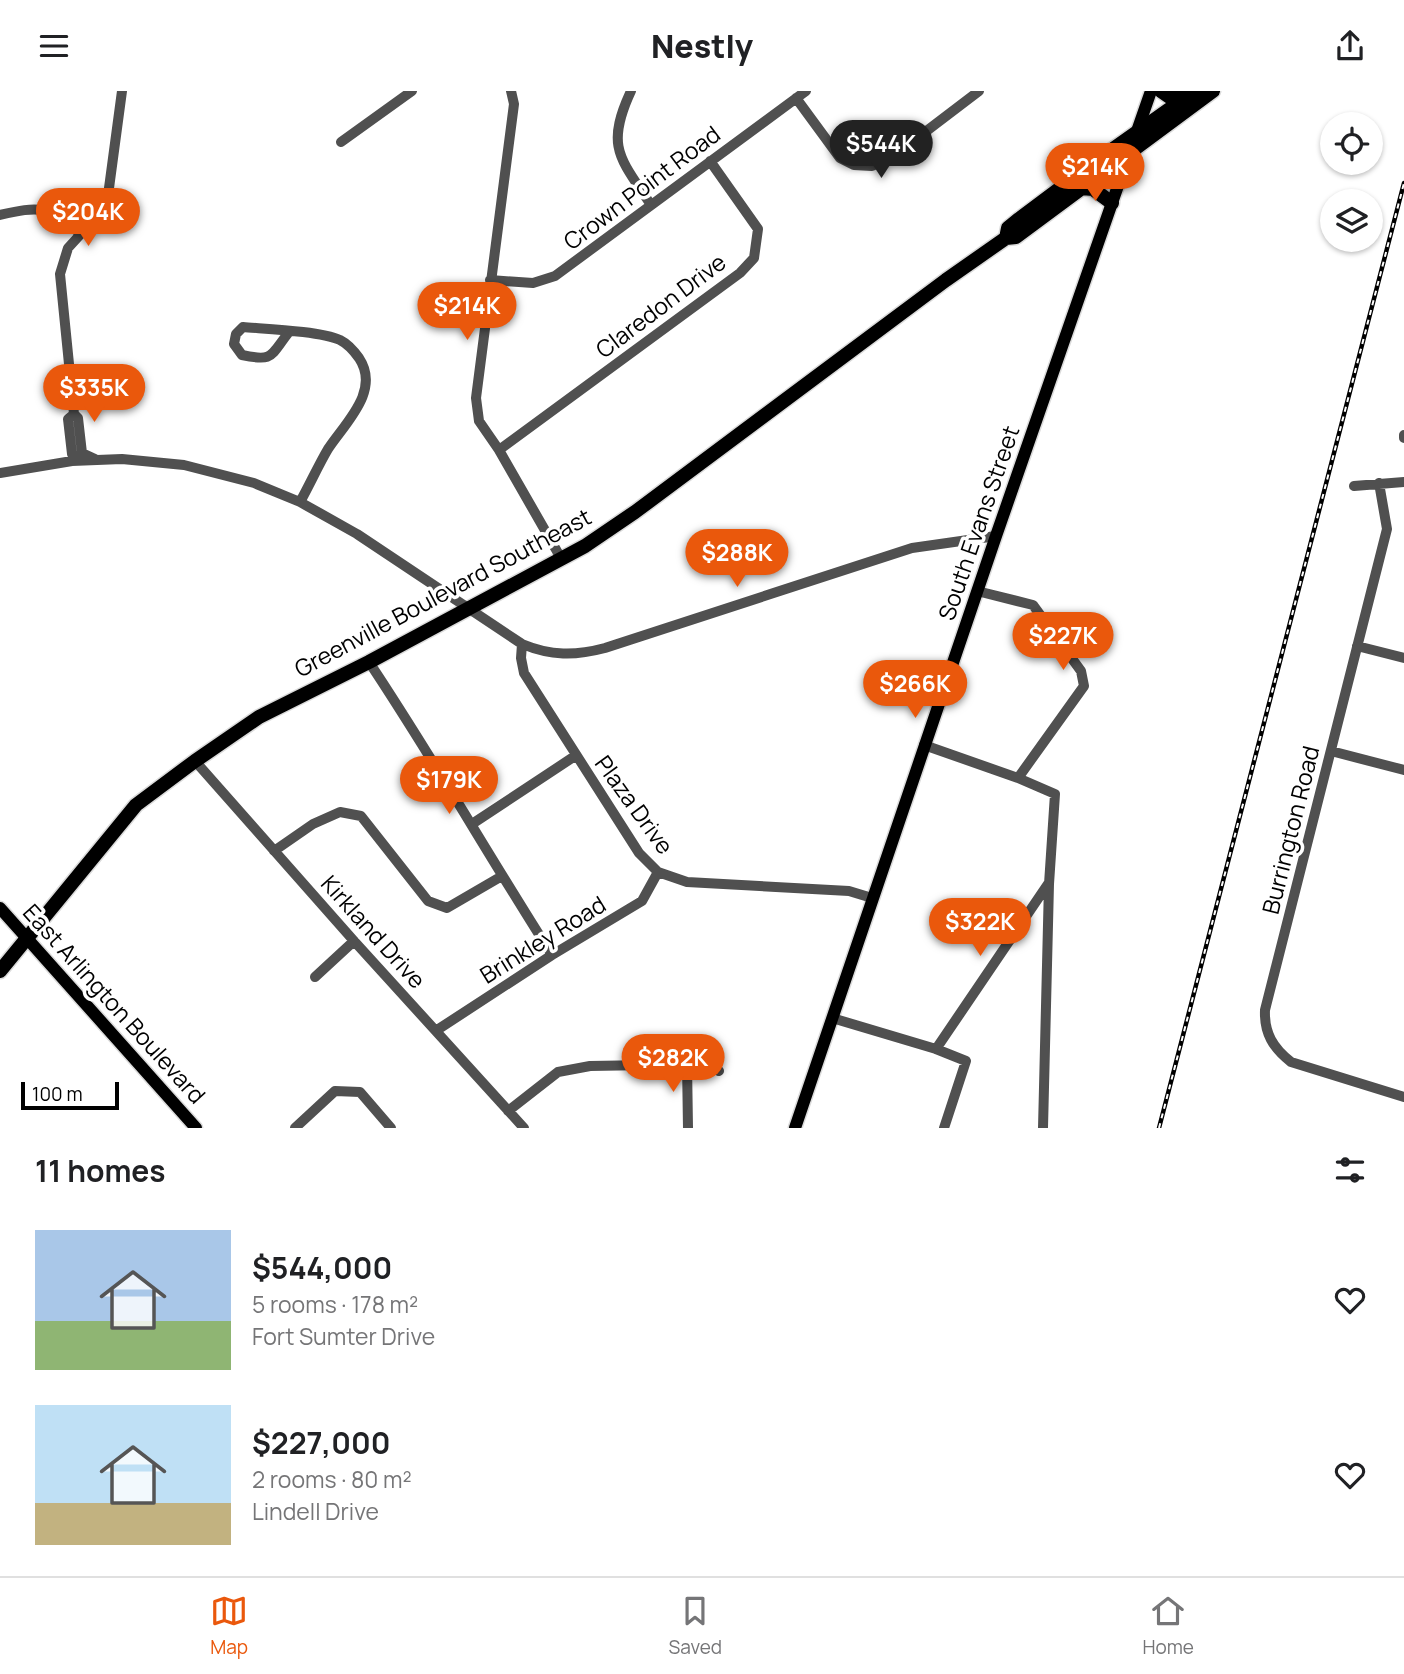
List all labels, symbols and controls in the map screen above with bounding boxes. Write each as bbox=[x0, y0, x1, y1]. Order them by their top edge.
text: Nestly bbox=[651, 24, 753, 68]
icon: menu bbox=[35, 27, 73, 65]
icon: share bbox=[1331, 27, 1369, 65]
map controls bbox=[1320, 112, 1383, 252]
button: locate bbox=[1320, 112, 1383, 175]
street label: Crown Point Road bbox=[557, 118, 726, 257]
pin: $544K bbox=[832, 120, 930, 180]
text: $544K bbox=[846, 127, 916, 159]
pin: $214K bbox=[1046, 143, 1144, 203]
text: $214K bbox=[1061, 150, 1129, 182]
pin: $204K bbox=[39, 188, 137, 248]
button: layers bbox=[1320, 189, 1383, 252]
text: $204K bbox=[52, 195, 124, 227]
street label: Claredon Drive bbox=[589, 246, 732, 365]
pin: $214K bbox=[418, 282, 516, 342]
text: $214K bbox=[433, 289, 501, 321]
pin: $335K bbox=[45, 365, 143, 424]
text: $335K bbox=[59, 371, 129, 403]
street label: South Evans Street bbox=[930, 421, 1026, 624]
street label: Greenville Boulevard Southeast bbox=[289, 500, 596, 684]
pin: $288K bbox=[688, 529, 786, 589]
text: $288K bbox=[701, 536, 773, 568]
pin: $227K bbox=[1014, 613, 1112, 672]
text: $227K bbox=[1029, 619, 1098, 651]
pin: $266K bbox=[866, 661, 964, 720]
text: $266K bbox=[879, 667, 951, 699]
street label: Burrington Road bbox=[1254, 742, 1326, 917]
street label: Plaza Drive bbox=[588, 749, 681, 860]
pin: $179K bbox=[400, 757, 498, 816]
text: $179K bbox=[416, 763, 482, 795]
street label: Kirkland Drive bbox=[314, 868, 433, 995]
street label: Brinkley Road bbox=[474, 888, 611, 991]
street label: East Arlington Boulevard bbox=[16, 897, 213, 1110]
pin: $322K bbox=[931, 899, 1029, 958]
text: $322K bbox=[945, 905, 1015, 937]
pin: $282K bbox=[624, 1035, 722, 1094]
text: $282K bbox=[638, 1041, 708, 1073]
scale bar bbox=[21, 1079, 119, 1111]
text: 100 m bbox=[32, 1081, 83, 1107]
text: 11 homes bbox=[35, 1150, 166, 1191]
icon: filters bbox=[1331, 1151, 1369, 1189]
text: $544,000 bbox=[252, 1247, 392, 1288]
icon: home bbox=[91, 1258, 175, 1342]
icon: heart bbox=[1331, 1281, 1369, 1319]
text: 5 rooms · 178 m² bbox=[252, 1288, 418, 1320]
text: Fort Sumter Drive bbox=[252, 1320, 435, 1352]
text: $227,000 bbox=[252, 1422, 390, 1463]
icon: home bbox=[91, 1433, 175, 1517]
icon: heart bbox=[1331, 1456, 1369, 1494]
text: 2 rooms · 80 m² bbox=[252, 1463, 412, 1495]
text: Lindell Drive bbox=[252, 1495, 379, 1527]
tab: Map bbox=[210, 1592, 248, 1660]
tab: Saved bbox=[669, 1592, 722, 1660]
tab: Home bbox=[1142, 1592, 1194, 1660]

